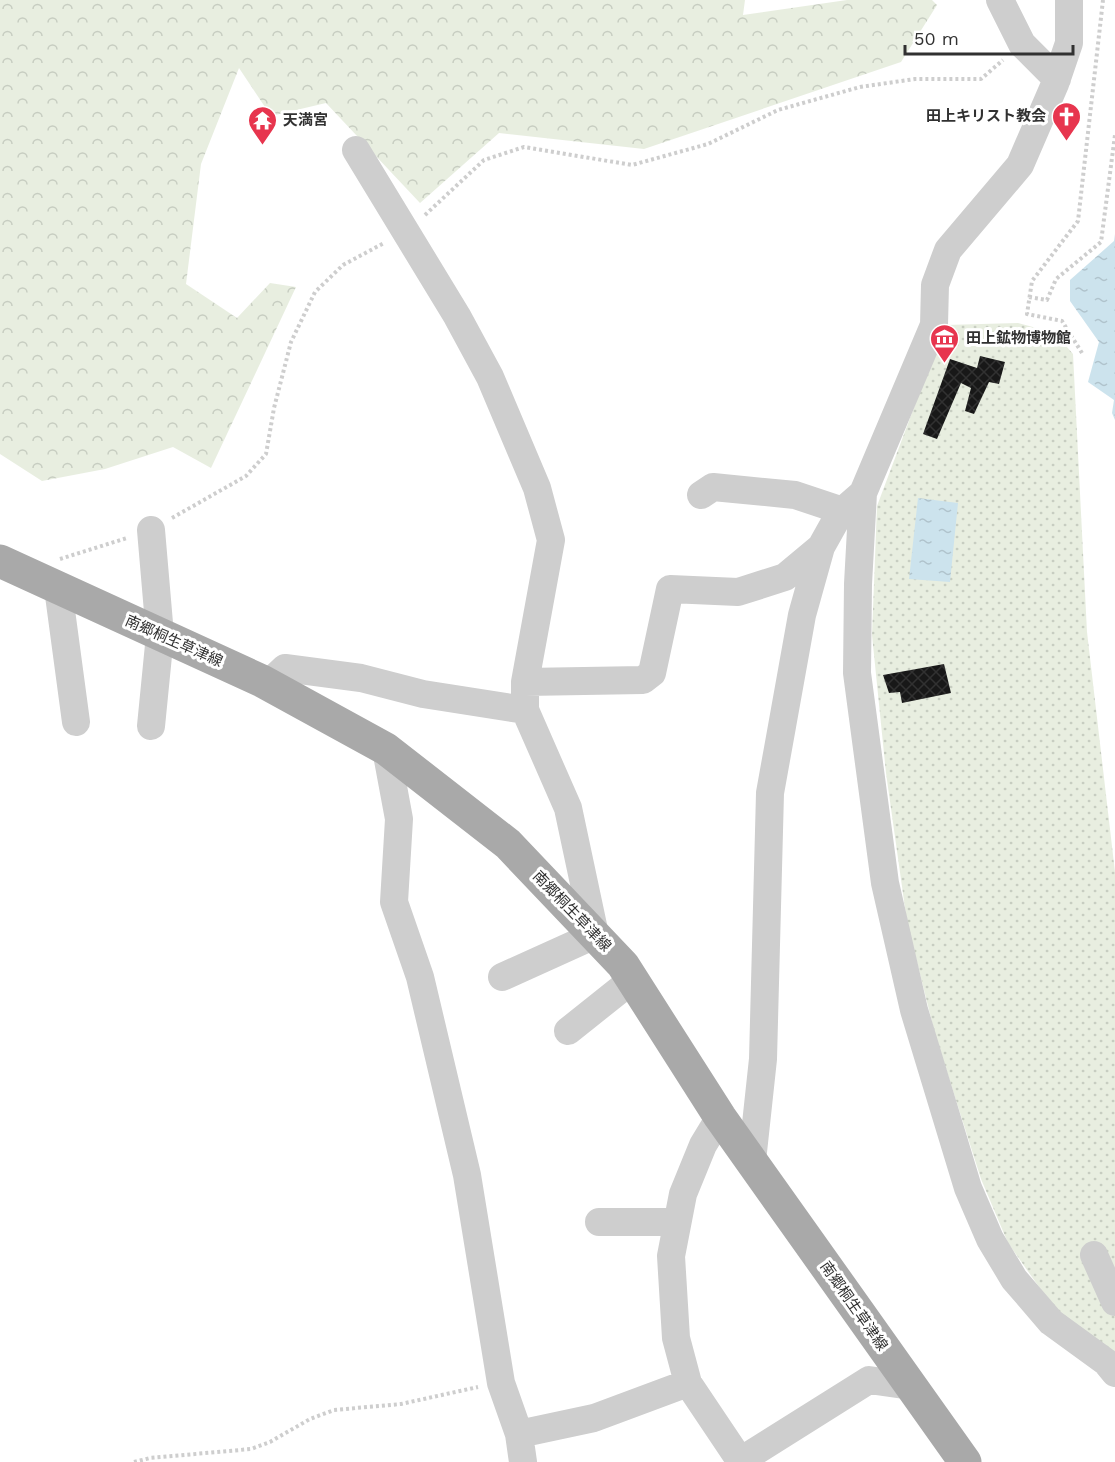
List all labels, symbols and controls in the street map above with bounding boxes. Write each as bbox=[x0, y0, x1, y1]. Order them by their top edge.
scale bar bbox=[905, 18, 1073, 56]
text: 50 m bbox=[914, 28, 959, 49]
church icon: 田上キリスト教会 bbox=[1051, 100, 1083, 142]
temple icon: 天満宮 bbox=[246, 104, 278, 146]
place label: 田上キリスト教会 bbox=[926, 107, 1046, 125]
place label: 天満宮 bbox=[283, 111, 328, 129]
museum icon: 田上鉱物博物館 bbox=[929, 322, 961, 364]
place label: 田上鉱物博物館 bbox=[966, 329, 1071, 347]
street label: 南郷桐生草津線 bbox=[122, 611, 226, 671]
street label: 南郷桐生草津線 bbox=[529, 867, 615, 955]
street label: 南郷桐生草津線 bbox=[817, 1258, 891, 1354]

